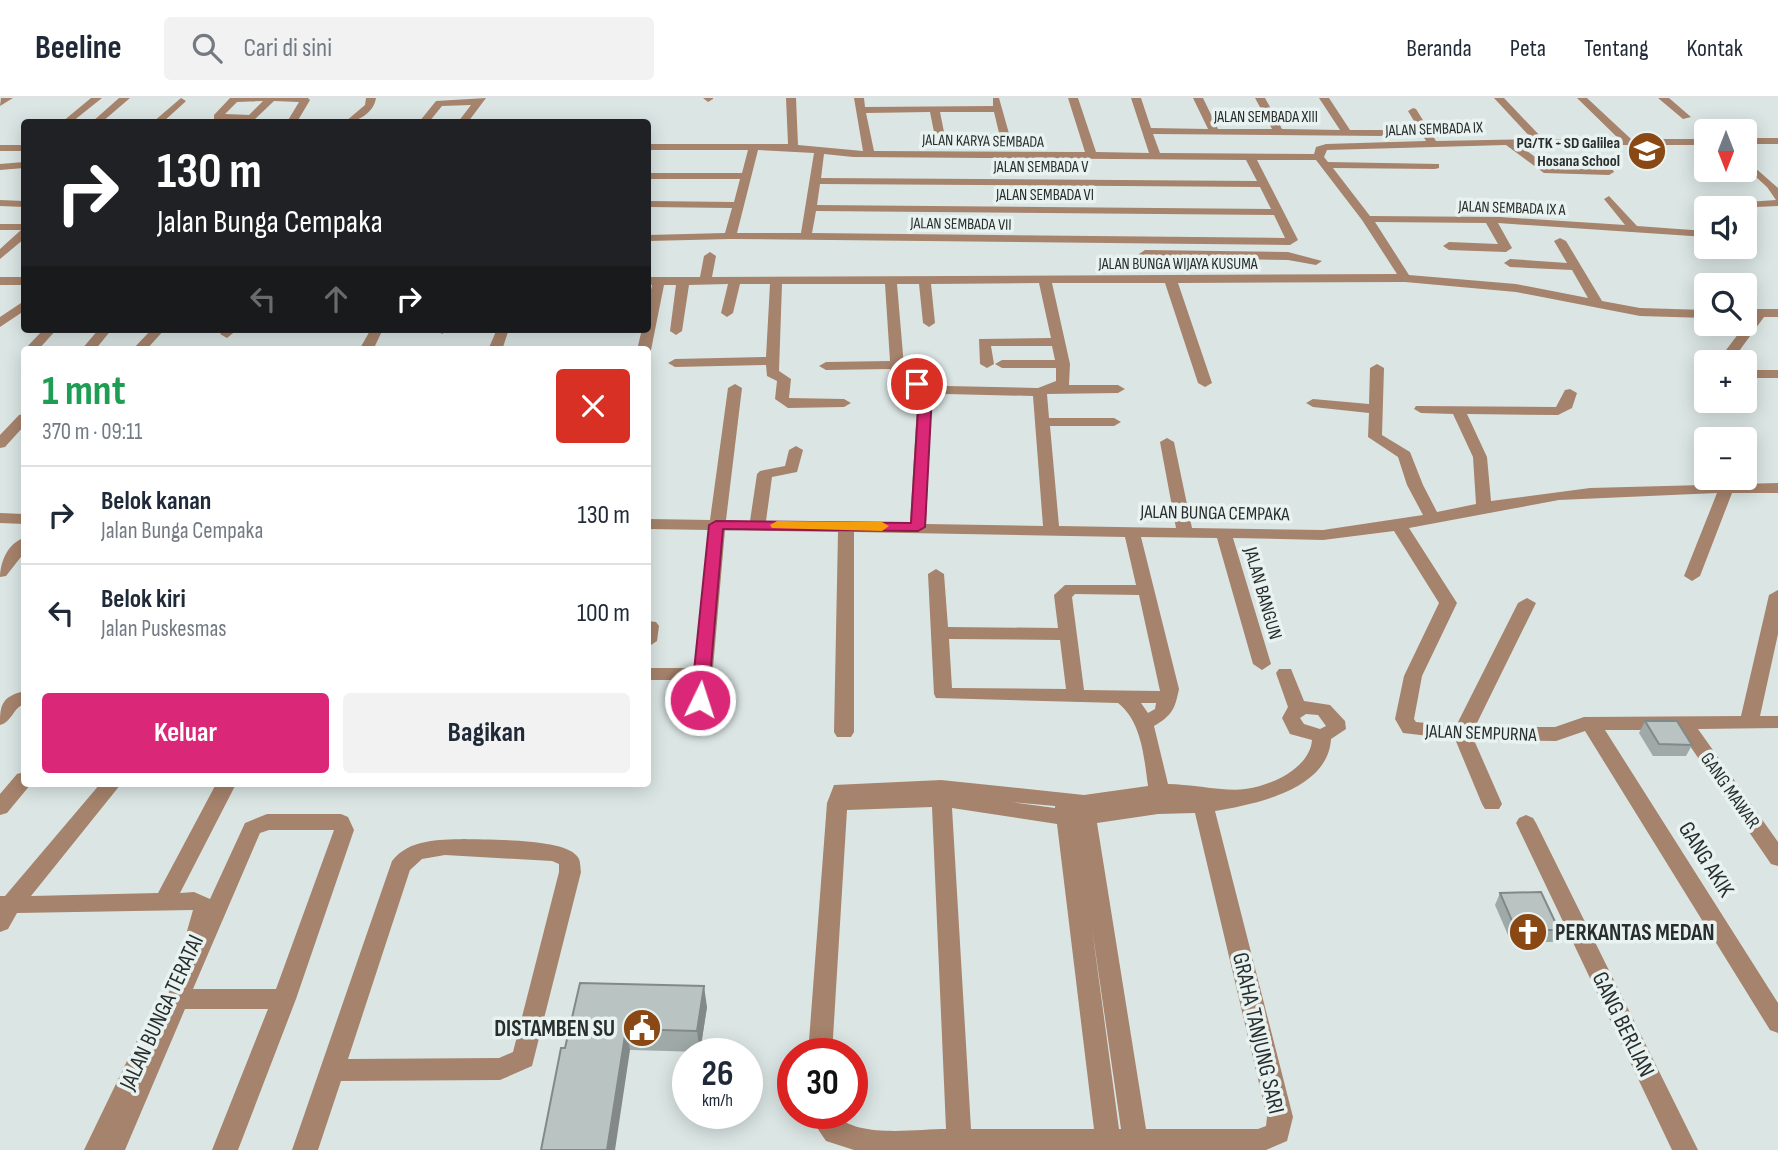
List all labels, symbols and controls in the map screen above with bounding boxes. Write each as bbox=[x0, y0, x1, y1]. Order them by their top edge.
search box bbox=[164, 17, 654, 80]
text: Beeline bbox=[35, 28, 122, 68]
icon: search bbox=[188, 29, 226, 67]
text: Cari di sini bbox=[244, 33, 332, 64]
text: Beranda bbox=[1406, 34, 1472, 63]
text: Peta bbox=[1510, 34, 1546, 63]
text: Tentang bbox=[1584, 34, 1649, 63]
text: Kontak bbox=[1687, 34, 1743, 63]
street label: JALAN SEMBADA XIII bbox=[1213, 108, 1318, 127]
street label: JALAN SEMBADA IX bbox=[1384, 118, 1483, 141]
north arrow bbox=[1694, 119, 1757, 182]
map controls bbox=[1694, 119, 1757, 490]
school or university icon: PG/TK - SD Galilea Hosana School bbox=[1626, 130, 1668, 172]
street label: JALAN KARYA SEMBADA bbox=[921, 131, 1044, 152]
place label: PG/TK - SD Galilea Hosana School bbox=[1517, 134, 1620, 171]
text: 130 m bbox=[157, 143, 262, 202]
icon: right bbox=[42, 147, 133, 238]
street label: JALAN SEMBADA V bbox=[993, 158, 1089, 177]
street label: JALAN SEMBADA VI bbox=[995, 186, 1094, 205]
button: sound bbox=[1694, 196, 1757, 259]
street label: JALAN SEMBADA IX A bbox=[1457, 197, 1566, 220]
text: Jalan Bunga Cempaka bbox=[157, 203, 383, 242]
street label: JALAN SEMBADA VII bbox=[909, 214, 1012, 235]
street label: JALAN BUNGA WIJAYA KUSUMA bbox=[1097, 255, 1258, 274]
button: search bbox=[1694, 273, 1757, 336]
icon: left bbox=[244, 280, 282, 318]
icon: ahead bbox=[317, 280, 355, 318]
icon: right bbox=[390, 280, 428, 318]
button: + bbox=[1694, 350, 1757, 413]
pin bbox=[887, 354, 947, 414]
icon: arrive bbox=[898, 365, 936, 403]
text: 1 mnt bbox=[42, 366, 126, 417]
button: close bbox=[556, 369, 630, 443]
text: 370 m · 09:11 bbox=[42, 418, 142, 446]
button: − bbox=[1694, 427, 1757, 490]
text: Belok kanan bbox=[101, 486, 211, 517]
icon: right bbox=[42, 496, 80, 534]
text: 130 m bbox=[578, 500, 630, 531]
street label: JALAN BUNGA CEMPAKA bbox=[1139, 501, 1291, 526]
text: Jalan Bunga Cempaka bbox=[101, 517, 263, 545]
street label: JALAN BANGUN bbox=[1238, 544, 1287, 642]
text: Belok kiri bbox=[101, 584, 186, 615]
icon: left bbox=[42, 594, 80, 632]
text: 100 m bbox=[577, 598, 630, 629]
text: Jalan Puskesmas bbox=[101, 615, 227, 643]
position arrow bbox=[663, 663, 737, 737]
button: Keluar bbox=[42, 693, 329, 773]
button: Bagikan bbox=[343, 693, 630, 773]
street label: JALAN SEMPURNA bbox=[1424, 720, 1538, 747]
street label: GANG MAWAR bbox=[1695, 748, 1764, 834]
street label: GANG AKIK bbox=[1672, 817, 1740, 903]
church icon: PERKANTAS MEDAN bbox=[1507, 911, 1549, 953]
place label: PERKANTAS MEDAN bbox=[1555, 919, 1714, 947]
street label: JALAN BUNGA TERATAI bbox=[113, 930, 210, 1095]
street label: GRAHA TANJUNG SARI bbox=[1226, 950, 1290, 1117]
street label: GANG BERLIAN bbox=[1586, 967, 1661, 1082]
public building icon: DISTAMBEN SU bbox=[621, 1007, 663, 1049]
place label: DISTAMBEN SU bbox=[494, 1015, 615, 1043]
speed limit sign: 30 bbox=[777, 1038, 868, 1129]
text: 26 bbox=[702, 1053, 733, 1096]
text: km/h bbox=[702, 1090, 733, 1111]

